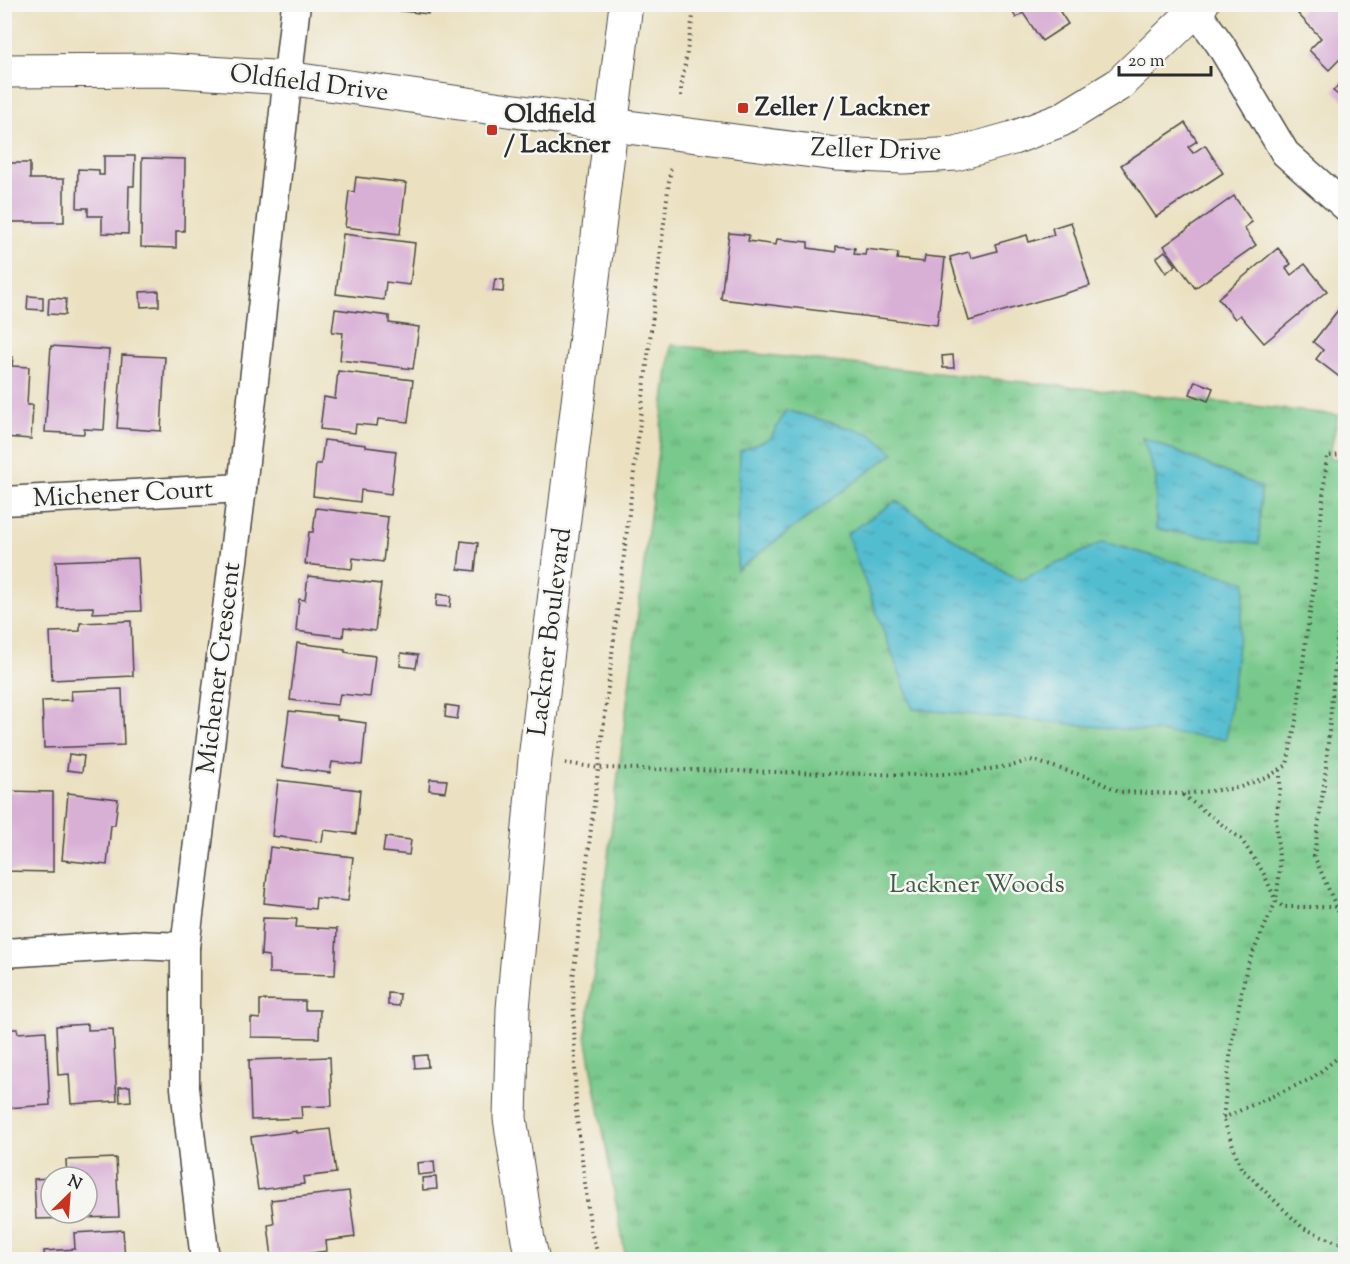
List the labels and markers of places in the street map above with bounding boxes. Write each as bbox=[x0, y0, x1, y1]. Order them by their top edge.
place label: Zeller / Lackner bbox=[755, 90, 930, 127]
place label: Oldfield / Lackner bbox=[504, 97, 611, 164]
marker: Zeller / Lackner bbox=[736, 101, 750, 115]
marker: Oldfield / Lackner bbox=[485, 123, 499, 137]

